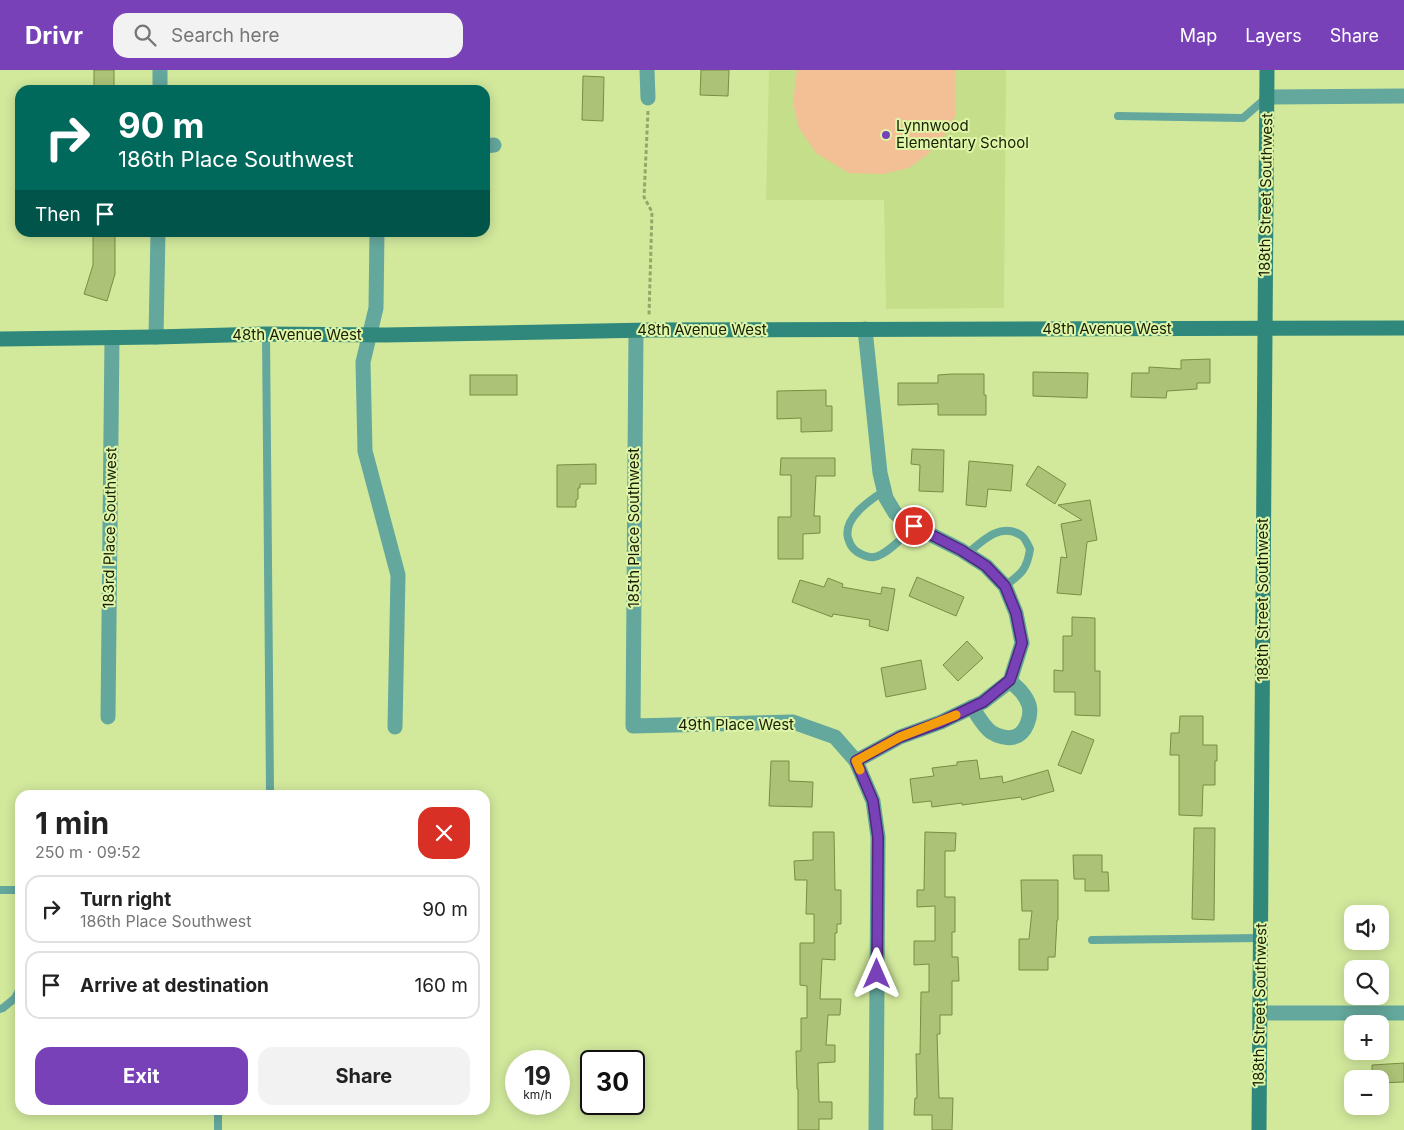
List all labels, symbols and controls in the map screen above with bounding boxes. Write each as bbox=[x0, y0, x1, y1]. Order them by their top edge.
search box bbox=[113, 13, 463, 58]
text: Drivr bbox=[25, 21, 83, 50]
icon: search bbox=[131, 21, 159, 49]
text: Search here bbox=[171, 24, 280, 47]
text: Map bbox=[1180, 25, 1217, 46]
text: Layers bbox=[1245, 25, 1302, 46]
text: Share bbox=[1330, 25, 1379, 46]
text: 90 m bbox=[118, 104, 205, 146]
icon: right bbox=[35, 105, 100, 170]
street label: 188th Street Southwest bbox=[1255, 113, 1276, 277]
place label: Lynnwood Elementary School bbox=[896, 116, 1029, 152]
marker: Lynnwood Elementary School bbox=[880, 129, 892, 141]
text: 186th Place Southwest bbox=[118, 146, 354, 172]
icon: arrive bbox=[91, 200, 119, 228]
text: Then bbox=[35, 203, 81, 226]
street label: 48th Avenue West bbox=[1042, 319, 1172, 338]
street label: 48th Avenue West bbox=[637, 320, 767, 339]
street label: 48th Avenue West bbox=[232, 325, 362, 344]
street label: 183rd Place Southwest bbox=[99, 447, 120, 609]
street label: 185th Place Southwest bbox=[624, 448, 643, 608]
pin bbox=[893, 505, 935, 547]
icon: arrive bbox=[900, 512, 928, 540]
street label: 188th Street Southwest bbox=[1253, 518, 1272, 682]
street label: 49th Place West bbox=[678, 715, 794, 734]
text: 1 min bbox=[35, 805, 109, 841]
button: close bbox=[418, 807, 470, 859]
text: 250 m · 09:52 bbox=[35, 842, 141, 862]
text: Turn right bbox=[80, 888, 171, 911]
icon: right bbox=[37, 895, 65, 923]
text: 90 m bbox=[422, 898, 468, 921]
map controls bbox=[1344, 905, 1389, 1115]
button: sound bbox=[1344, 905, 1389, 950]
text: 186th Place Southwest bbox=[80, 911, 251, 931]
street label: 188th Street Southwest bbox=[1249, 923, 1270, 1087]
position arrow bbox=[850, 947, 902, 999]
button: search bbox=[1344, 960, 1389, 1005]
icon: arrive bbox=[37, 971, 65, 999]
text: Arrive at destination bbox=[80, 974, 269, 997]
text: 160 m bbox=[415, 974, 468, 997]
button: + bbox=[1344, 1015, 1389, 1060]
button: Exit bbox=[35, 1047, 248, 1105]
button: Share bbox=[258, 1047, 470, 1105]
speed limit sign: 30 bbox=[580, 1050, 645, 1115]
text: 19 bbox=[524, 1061, 551, 1091]
button: − bbox=[1344, 1070, 1389, 1115]
text: km/h bbox=[523, 1087, 552, 1102]

